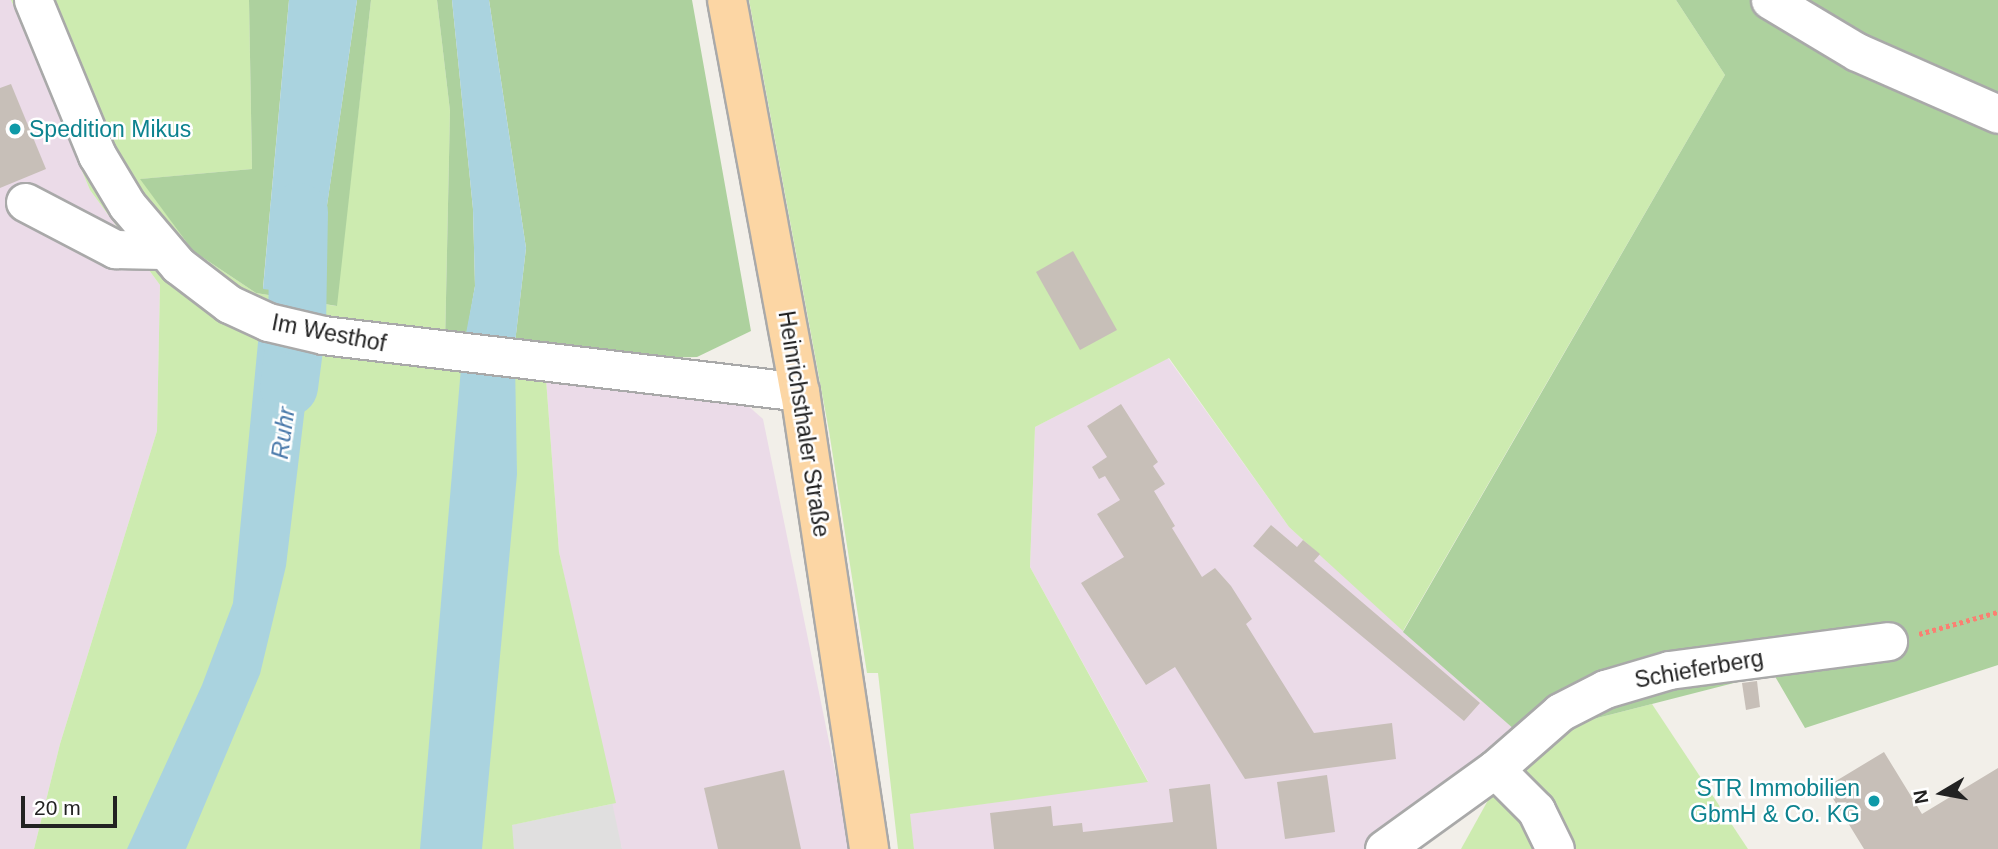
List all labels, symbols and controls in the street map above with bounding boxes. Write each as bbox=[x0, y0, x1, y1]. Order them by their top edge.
place label: Spedition Mikus bbox=[29, 115, 191, 143]
marker: Spedition Mikus bbox=[7, 121, 23, 137]
street label: Im Westhof bbox=[269, 308, 389, 358]
street label: Heinrichsthaler Straße bbox=[772, 309, 836, 539]
water label: Ruhr bbox=[265, 405, 301, 461]
street label: Schieferberg bbox=[1632, 644, 1766, 694]
north arrow bbox=[1907, 758, 1977, 828]
place label: STR Immobilien GbmH & Co. KG bbox=[1690, 774, 1860, 828]
scale bar bbox=[24, 782, 121, 826]
text: N bbox=[1909, 788, 1932, 805]
marker: STR Immobilien GbmH & Co. KG bbox=[1866, 793, 1882, 809]
text: 20 m bbox=[34, 796, 81, 819]

